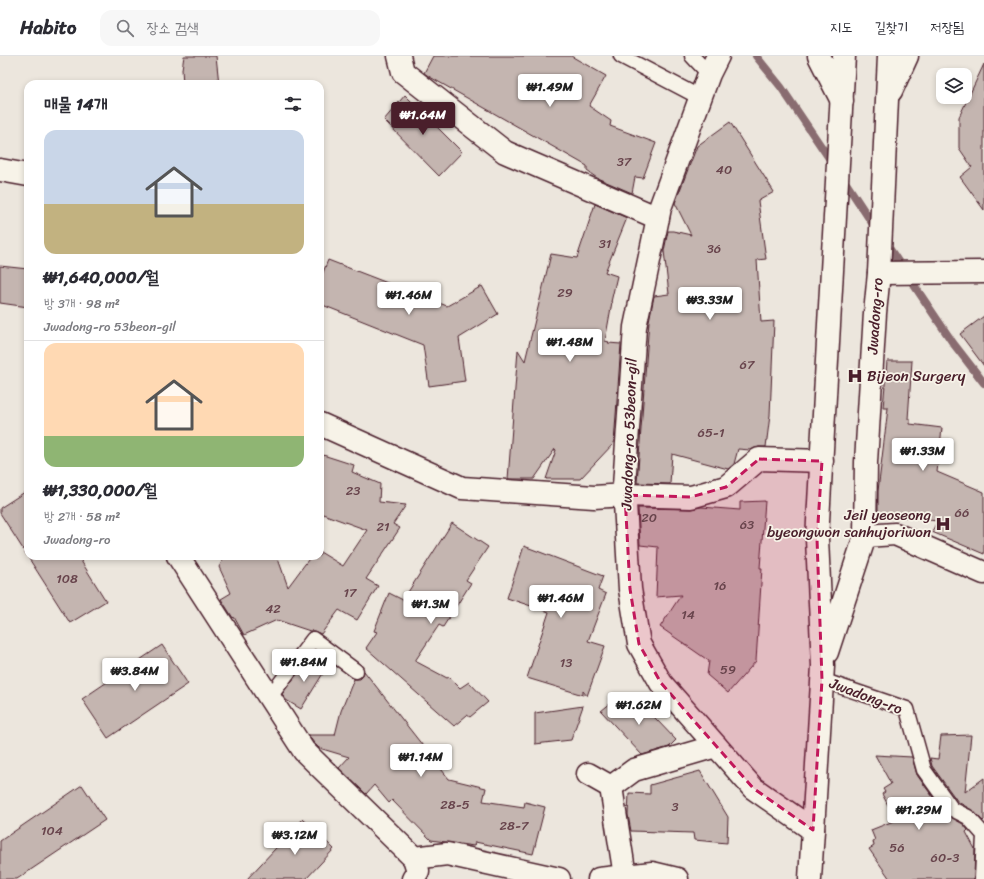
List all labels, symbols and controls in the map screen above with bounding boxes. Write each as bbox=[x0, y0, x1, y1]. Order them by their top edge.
search box bbox=[100, 10, 380, 46]
text: Habito bbox=[20, 11, 76, 44]
text: 장소 검색 bbox=[146, 15, 199, 41]
text: 지도 bbox=[830, 15, 852, 40]
text: 길찾기 bbox=[874, 15, 908, 40]
text: 저장됨 bbox=[930, 15, 964, 40]
icon: search bbox=[114, 17, 136, 39]
map controls bbox=[936, 68, 972, 104]
button: layers bbox=[936, 68, 972, 104]
pin: ₩1.49M bbox=[517, 74, 583, 108]
text: ₩1.49M bbox=[527, 75, 573, 98]
text: 매물 14개 bbox=[44, 89, 107, 119]
icon: filters bbox=[282, 93, 304, 115]
pin: ₩1.64M bbox=[390, 102, 456, 136]
text: ₩1.64M bbox=[400, 103, 446, 126]
house number: 37 bbox=[617, 150, 633, 173]
icon: home bbox=[138, 156, 210, 228]
house number: 40 bbox=[716, 158, 732, 181]
house number: 31 bbox=[599, 232, 612, 255]
house number: 36 bbox=[707, 237, 721, 260]
text: ₩1,640,000/월 bbox=[44, 262, 159, 292]
street label: Jwadong-ro bbox=[859, 276, 891, 356]
house number: 29 bbox=[557, 281, 573, 304]
pin: ₩1.46M bbox=[376, 282, 442, 316]
text: ₩1.46M bbox=[386, 283, 432, 306]
pin: ₩3.33M bbox=[677, 287, 743, 321]
text: ₩3.33M bbox=[687, 288, 733, 311]
text: 방 3개 · 98 m² bbox=[44, 292, 120, 315]
text: Jwadong-ro 53beon-gil bbox=[44, 315, 176, 338]
pin: ₩1.48M bbox=[537, 329, 603, 363]
text: ₩1.48M bbox=[547, 330, 593, 353]
house number: 67 bbox=[740, 353, 756, 376]
street label: Jwadong-ro 53beon-gil bbox=[613, 357, 645, 512]
place label: Bijeon Surgery bbox=[867, 363, 966, 389]
hospital icon: Bijeon Surgery bbox=[846, 367, 864, 385]
icon: home bbox=[138, 369, 210, 441]
house number: 65-1 bbox=[698, 421, 725, 444]
pin: ₩1.33M bbox=[890, 438, 956, 472]
text: ₩1.33M bbox=[901, 439, 945, 462]
text: ₩1,330,000/월 bbox=[44, 475, 157, 505]
house number: 23 bbox=[346, 479, 360, 502]
house number: 66 bbox=[955, 501, 969, 524]
place label: Jeil yeoseong byeongwon sanhujoriwon bbox=[767, 502, 931, 545]
text: 방 2개 · 58 m² bbox=[44, 505, 120, 528]
house number: 20 bbox=[641, 506, 657, 529]
house number: 63 bbox=[740, 513, 754, 536]
house number: 21 bbox=[376, 515, 390, 538]
hospital icon: Jeil yeoseong byeongwon sanhujoriwon bbox=[934, 515, 952, 533]
text: Jwadong-ro bbox=[44, 528, 110, 551]
house number: 108 bbox=[56, 567, 78, 590]
house number: 16 bbox=[714, 574, 726, 597]
house number: 17 bbox=[343, 581, 358, 604]
pin: ₩1.46M bbox=[528, 585, 594, 619]
text: ₩1.46M bbox=[538, 586, 584, 609]
pin: ₩1.3M bbox=[403, 591, 459, 625]
text: ₩1.3M bbox=[412, 592, 450, 615]
house number: 42 bbox=[265, 597, 281, 620]
house number: 14 bbox=[681, 603, 695, 626]
pin: ₩1.84M bbox=[271, 649, 337, 683]
text: ₩1.84M bbox=[281, 650, 327, 673]
house number: 13 bbox=[560, 651, 572, 674]
pin: ₩3.84M bbox=[102, 658, 168, 692]
house number: 59 bbox=[720, 658, 736, 681]
text: ₩3.84M bbox=[111, 659, 159, 682]
street label: Jwadong-ro bbox=[825, 670, 907, 722]
pin: ₩1.62M bbox=[606, 692, 672, 726]
text: ₩1.62M bbox=[616, 693, 662, 716]
pin: ₩1.14M bbox=[388, 744, 454, 778]
text: ₩1.14M bbox=[399, 745, 443, 768]
house number: 28-5 bbox=[440, 793, 470, 816]
house number: 3 bbox=[671, 795, 679, 818]
pin: ₩1.29M bbox=[886, 797, 952, 831]
text: ₩1.29M bbox=[896, 798, 942, 821]
house number: 28-7 bbox=[500, 814, 530, 837]
house number: 104 bbox=[41, 819, 63, 842]
pin: ₩3.12M bbox=[262, 822, 328, 856]
text: ₩3.12M bbox=[273, 823, 317, 846]
house number: 56 bbox=[889, 836, 905, 859]
house number: 60-3 bbox=[931, 846, 959, 869]

